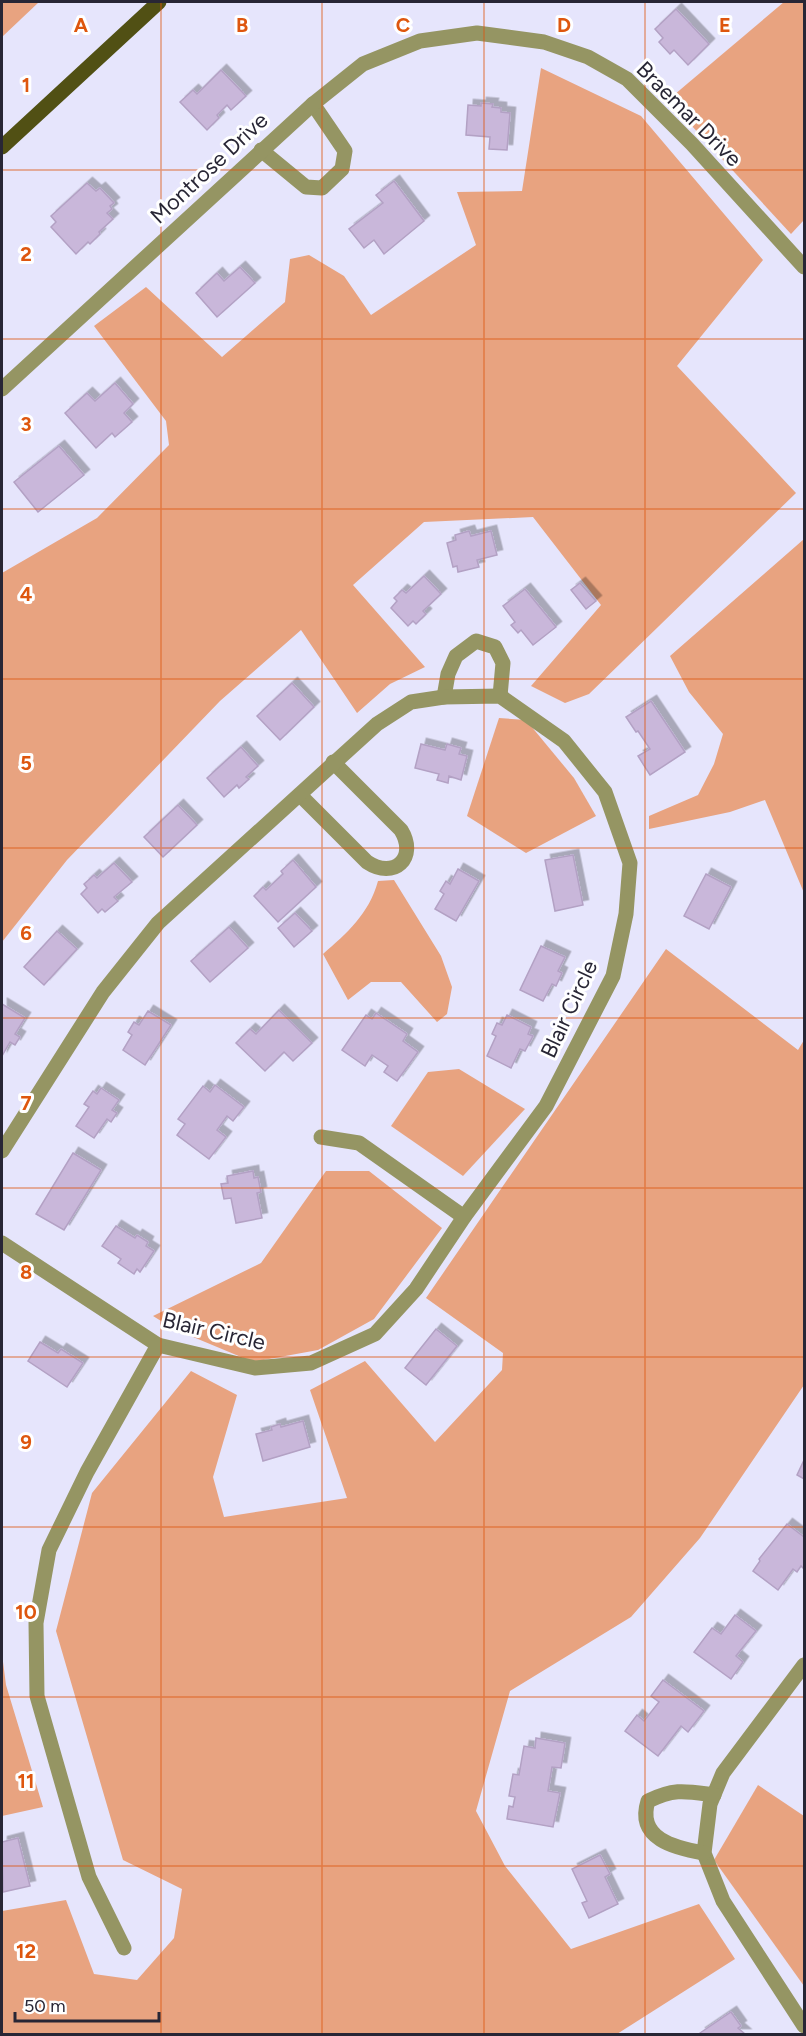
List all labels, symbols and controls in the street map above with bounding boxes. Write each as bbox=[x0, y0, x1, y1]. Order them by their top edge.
text: A bbox=[74, 13, 89, 37]
text: B bbox=[236, 13, 248, 37]
text: C bbox=[396, 13, 410, 37]
text: D bbox=[557, 13, 571, 37]
text: E bbox=[719, 13, 731, 37]
street label: Braemar Drive bbox=[631, 56, 747, 172]
text: 1 bbox=[22, 73, 30, 97]
street label: Montrose Drive bbox=[145, 107, 273, 229]
text: 2 bbox=[20, 242, 32, 266]
text: 3 bbox=[20, 412, 32, 436]
text: 4 bbox=[20, 582, 33, 606]
text: 5 bbox=[20, 751, 32, 775]
text: 6 bbox=[20, 921, 32, 945]
street label: Blair Circle bbox=[535, 956, 603, 1062]
text: 7 bbox=[20, 1091, 32, 1115]
text: 8 bbox=[20, 1260, 32, 1284]
street label: Blair Circle bbox=[160, 1306, 268, 1356]
text: 9 bbox=[20, 1430, 32, 1454]
text: 10 bbox=[15, 1600, 37, 1624]
text: 11 bbox=[18, 1769, 34, 1793]
text: 12 bbox=[16, 1939, 36, 1963]
scale bar bbox=[15, 1985, 159, 2023]
text: 50 m bbox=[24, 1995, 66, 2017]

